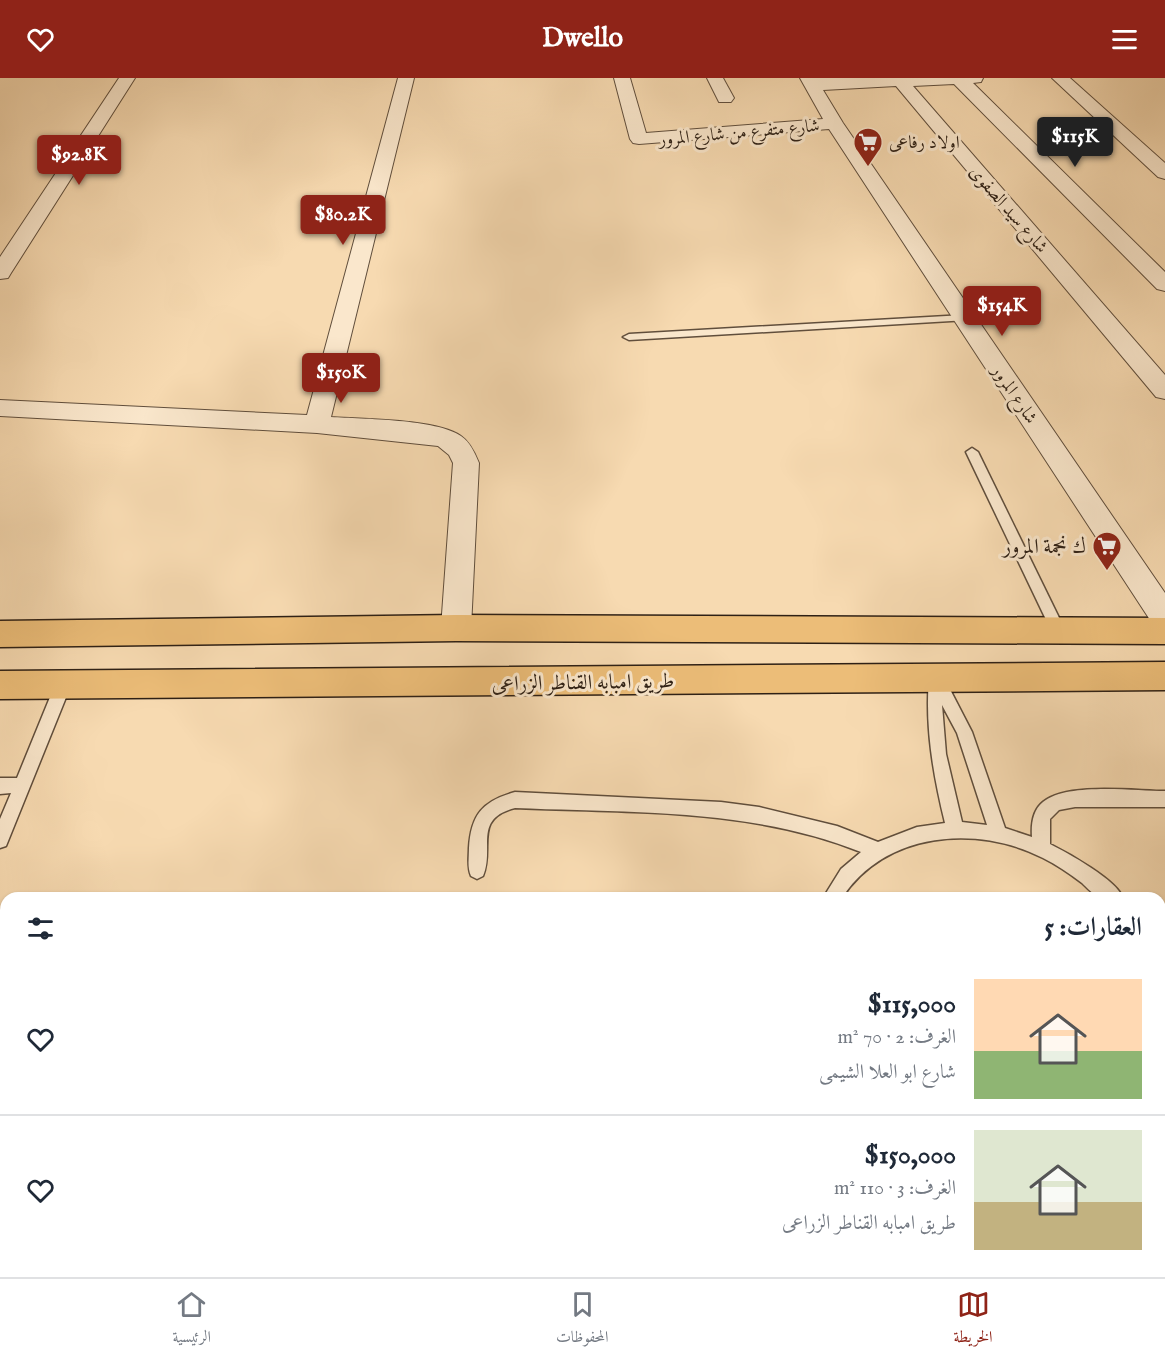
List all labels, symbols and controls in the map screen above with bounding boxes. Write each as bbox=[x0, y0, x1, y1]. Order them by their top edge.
text: Dwello bbox=[542, 22, 623, 56]
icon: heart bbox=[24, 23, 57, 56]
icon: menu bbox=[1108, 23, 1141, 56]
street label: شارع متفرع من شارع المرور bbox=[656, 115, 821, 154]
pin: $115K bbox=[1033, 117, 1117, 168]
text: $115K bbox=[1051, 124, 1099, 149]
supermarket icon: اولاد رفاعى bbox=[852, 126, 884, 168]
place label: اولاد رفاعى bbox=[889, 132, 960, 155]
pin: $92.8K bbox=[30, 135, 128, 186]
text: $92.8K bbox=[51, 142, 107, 167]
street label: شارع سيد الصفوى bbox=[962, 161, 1052, 260]
pin: $80.2K bbox=[294, 195, 392, 246]
text: $80.2K bbox=[315, 202, 371, 227]
pin: $154K bbox=[960, 286, 1044, 337]
text: $154K bbox=[977, 293, 1027, 318]
pin: $150K bbox=[299, 353, 383, 404]
street label: شارع المرور bbox=[983, 359, 1042, 430]
text: $150K bbox=[316, 360, 366, 385]
supermarket icon: ك نجمة المرور bbox=[1091, 530, 1123, 572]
place label: ك نجمة المرور bbox=[1001, 534, 1086, 561]
street label: طريق امبابه القناطر الزراعى bbox=[491, 668, 675, 699]
text: العقارات: 5 bbox=[1044, 911, 1142, 944]
icon: filters bbox=[24, 912, 57, 945]
text: $115,000 bbox=[868, 988, 956, 1021]
icon: home bbox=[1022, 1003, 1094, 1075]
icon: heart bbox=[24, 1023, 57, 1056]
text: الغرف: 2 · 70 m² bbox=[838, 1025, 956, 1050]
text: شارع ابو العلا الشيمى bbox=[819, 1060, 956, 1085]
text: $150,000 bbox=[865, 1139, 956, 1172]
icon: home bbox=[1022, 1154, 1094, 1226]
icon: heart bbox=[24, 1174, 57, 1207]
text: الغرف: 3 · 110 m² bbox=[834, 1176, 956, 1201]
text: طريق امبابه القناطر الزراعى bbox=[782, 1211, 956, 1236]
tab: الرئيسية bbox=[172, 1288, 211, 1352]
tab: المحفوظات bbox=[556, 1288, 609, 1352]
tab: الخريطة bbox=[954, 1288, 993, 1352]

